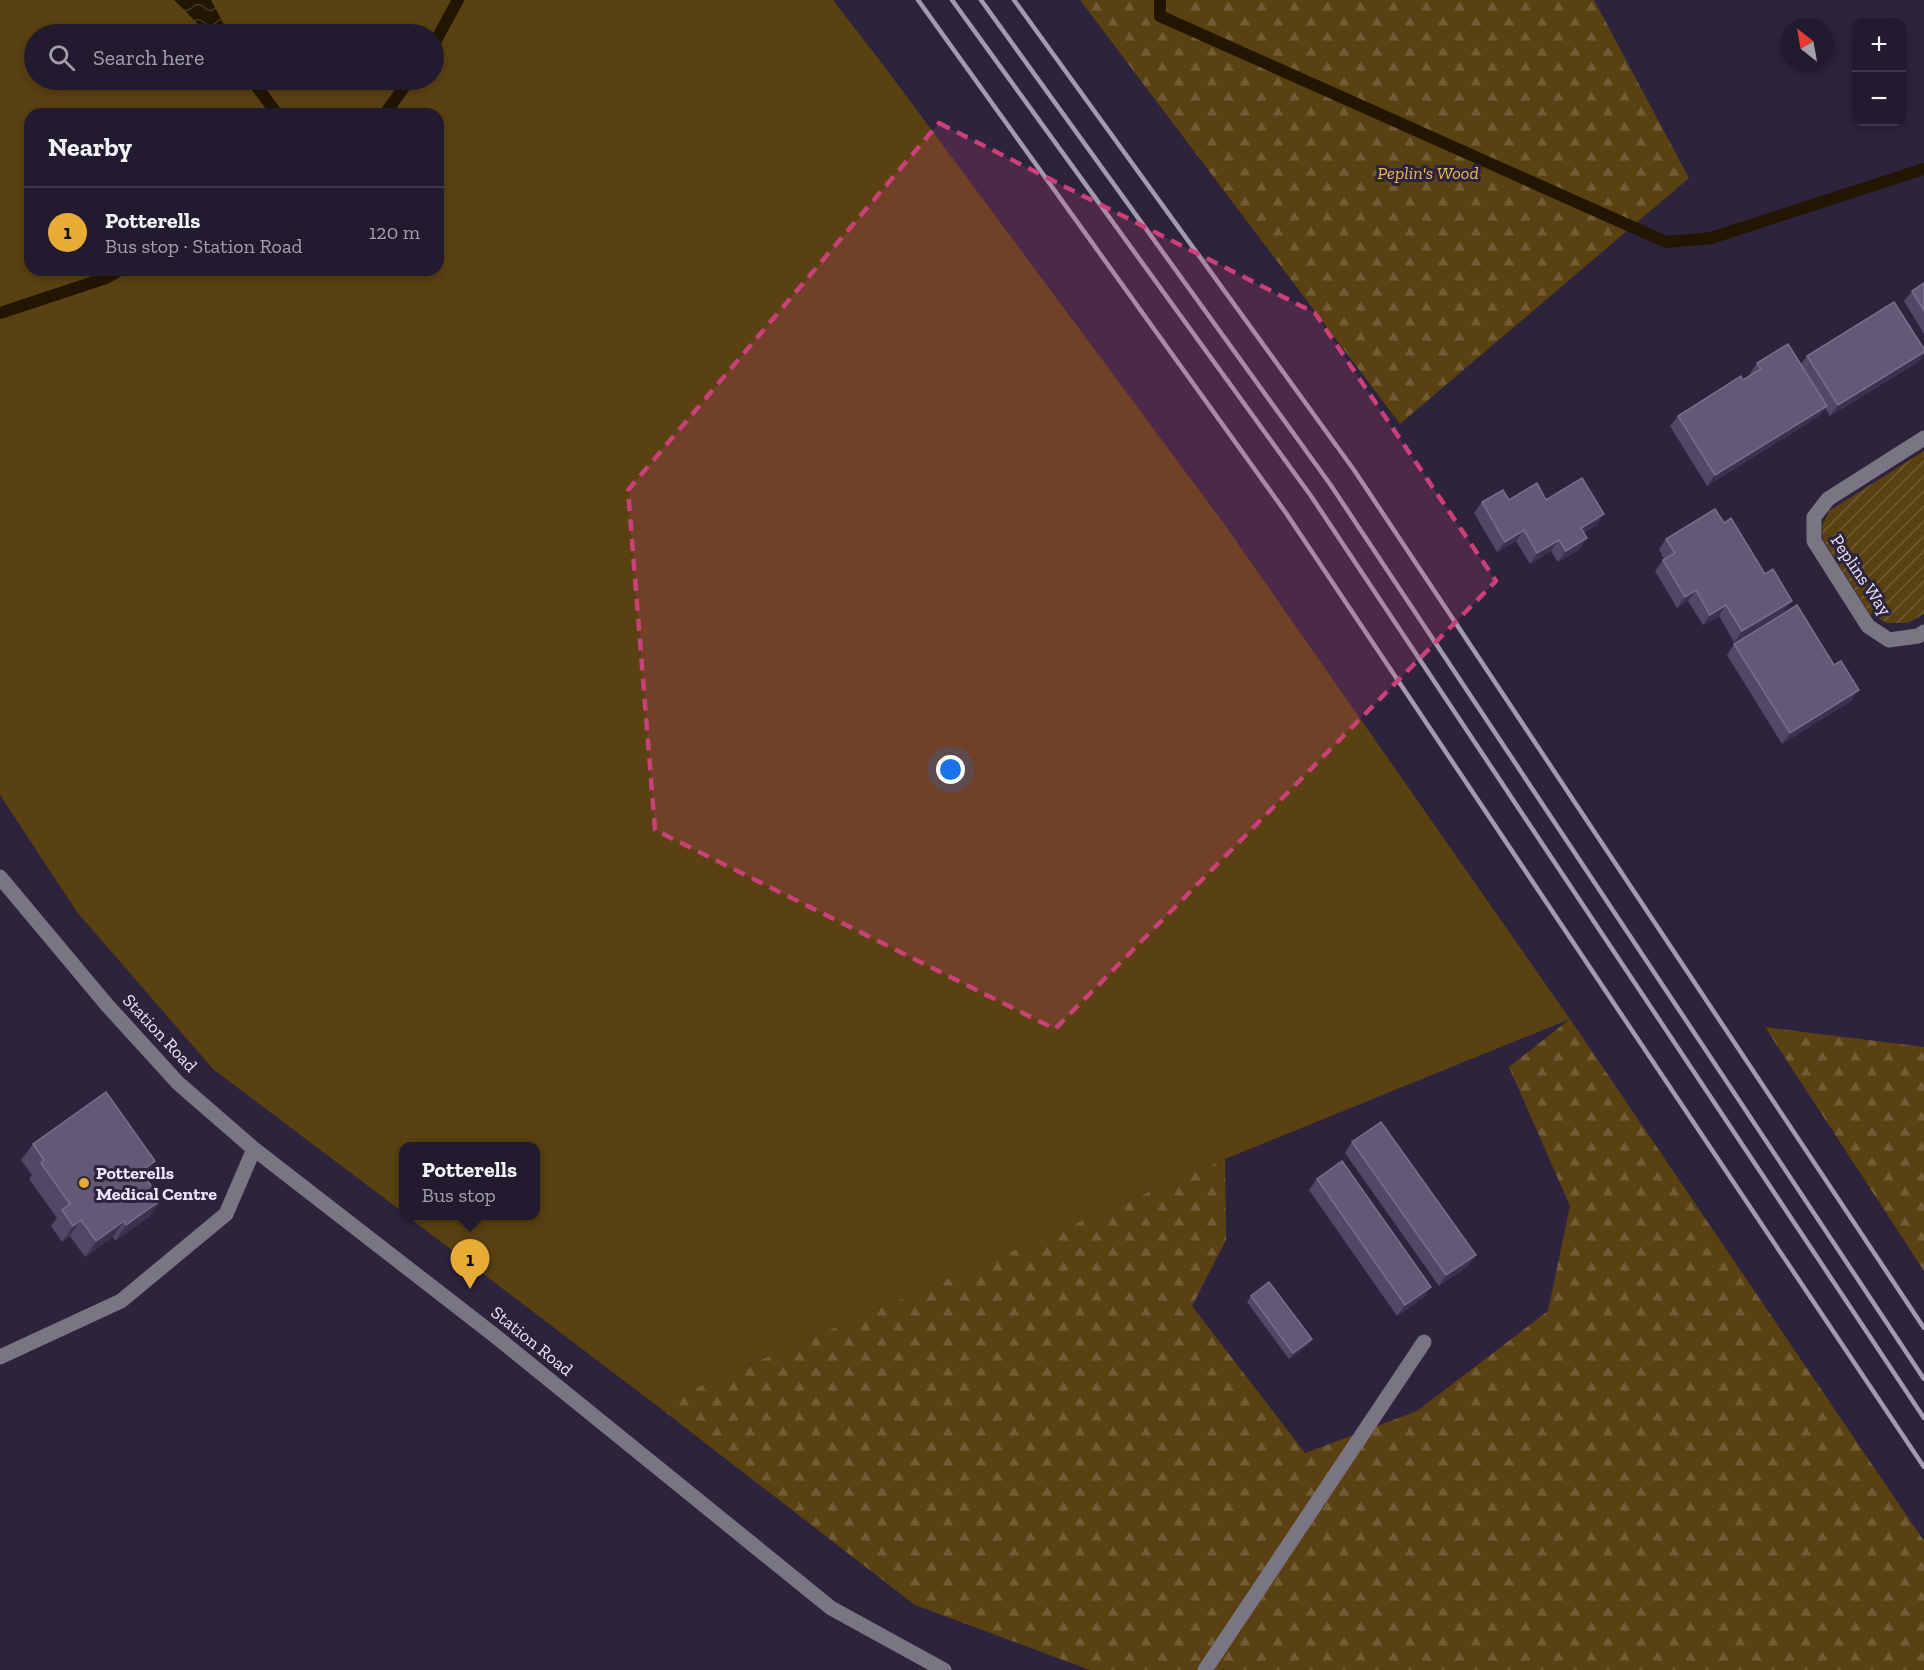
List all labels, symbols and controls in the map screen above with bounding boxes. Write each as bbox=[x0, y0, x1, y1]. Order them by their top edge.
north arrow bbox=[1780, 18, 1834, 72]
map controls bbox=[1852, 18, 1906, 126]
button: + bbox=[1852, 18, 1906, 72]
search box bbox=[24, 24, 444, 90]
icon: search bbox=[45, 41, 78, 74]
text: Search here bbox=[93, 44, 204, 71]
button: − bbox=[1852, 72, 1906, 126]
text: Nearby bbox=[48, 131, 132, 163]
park label: Peplin's Wood bbox=[1377, 162, 1479, 184]
text: Potterells bbox=[105, 207, 200, 234]
text: 1 bbox=[63, 220, 72, 244]
text: 120 m bbox=[369, 220, 420, 244]
text: Bus stop · Station Road bbox=[105, 234, 303, 258]
street label: Peplins Way bbox=[1826, 530, 1897, 621]
your location bbox=[936, 755, 965, 784]
street label: Station Road bbox=[118, 989, 202, 1077]
popup bbox=[399, 1142, 540, 1220]
text: Potterells bbox=[422, 1156, 517, 1183]
place label: Potterells Medical Centre bbox=[96, 1162, 217, 1205]
marker: Potterells Medical Centre bbox=[77, 1176, 91, 1190]
text: Bus stop bbox=[422, 1183, 496, 1207]
pin: 1 bbox=[450, 1240, 490, 1289]
street label: Station Road bbox=[487, 1301, 577, 1381]

